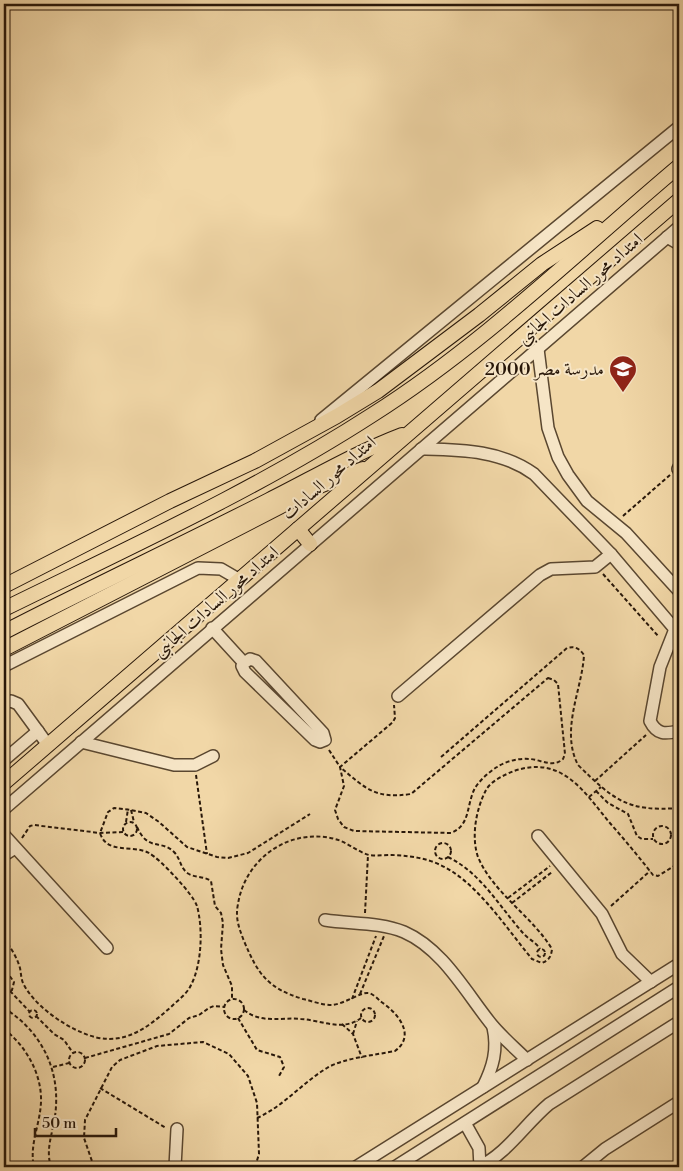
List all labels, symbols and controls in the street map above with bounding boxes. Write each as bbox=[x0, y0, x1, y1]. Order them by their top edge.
street label: امتداد محور السادات الجانبى bbox=[512, 228, 649, 351]
school or university icon: مدرسة مصر 2000 bbox=[608, 354, 638, 393]
place label: مدرسة مصر 2000 bbox=[485, 358, 604, 381]
street label: امتداد محور السادات bbox=[277, 431, 381, 525]
street label: امتداد محور السادات الجانبى bbox=[148, 541, 285, 664]
scale bar bbox=[35, 1106, 116, 1138]
text: 50 m bbox=[42, 1114, 76, 1133]

